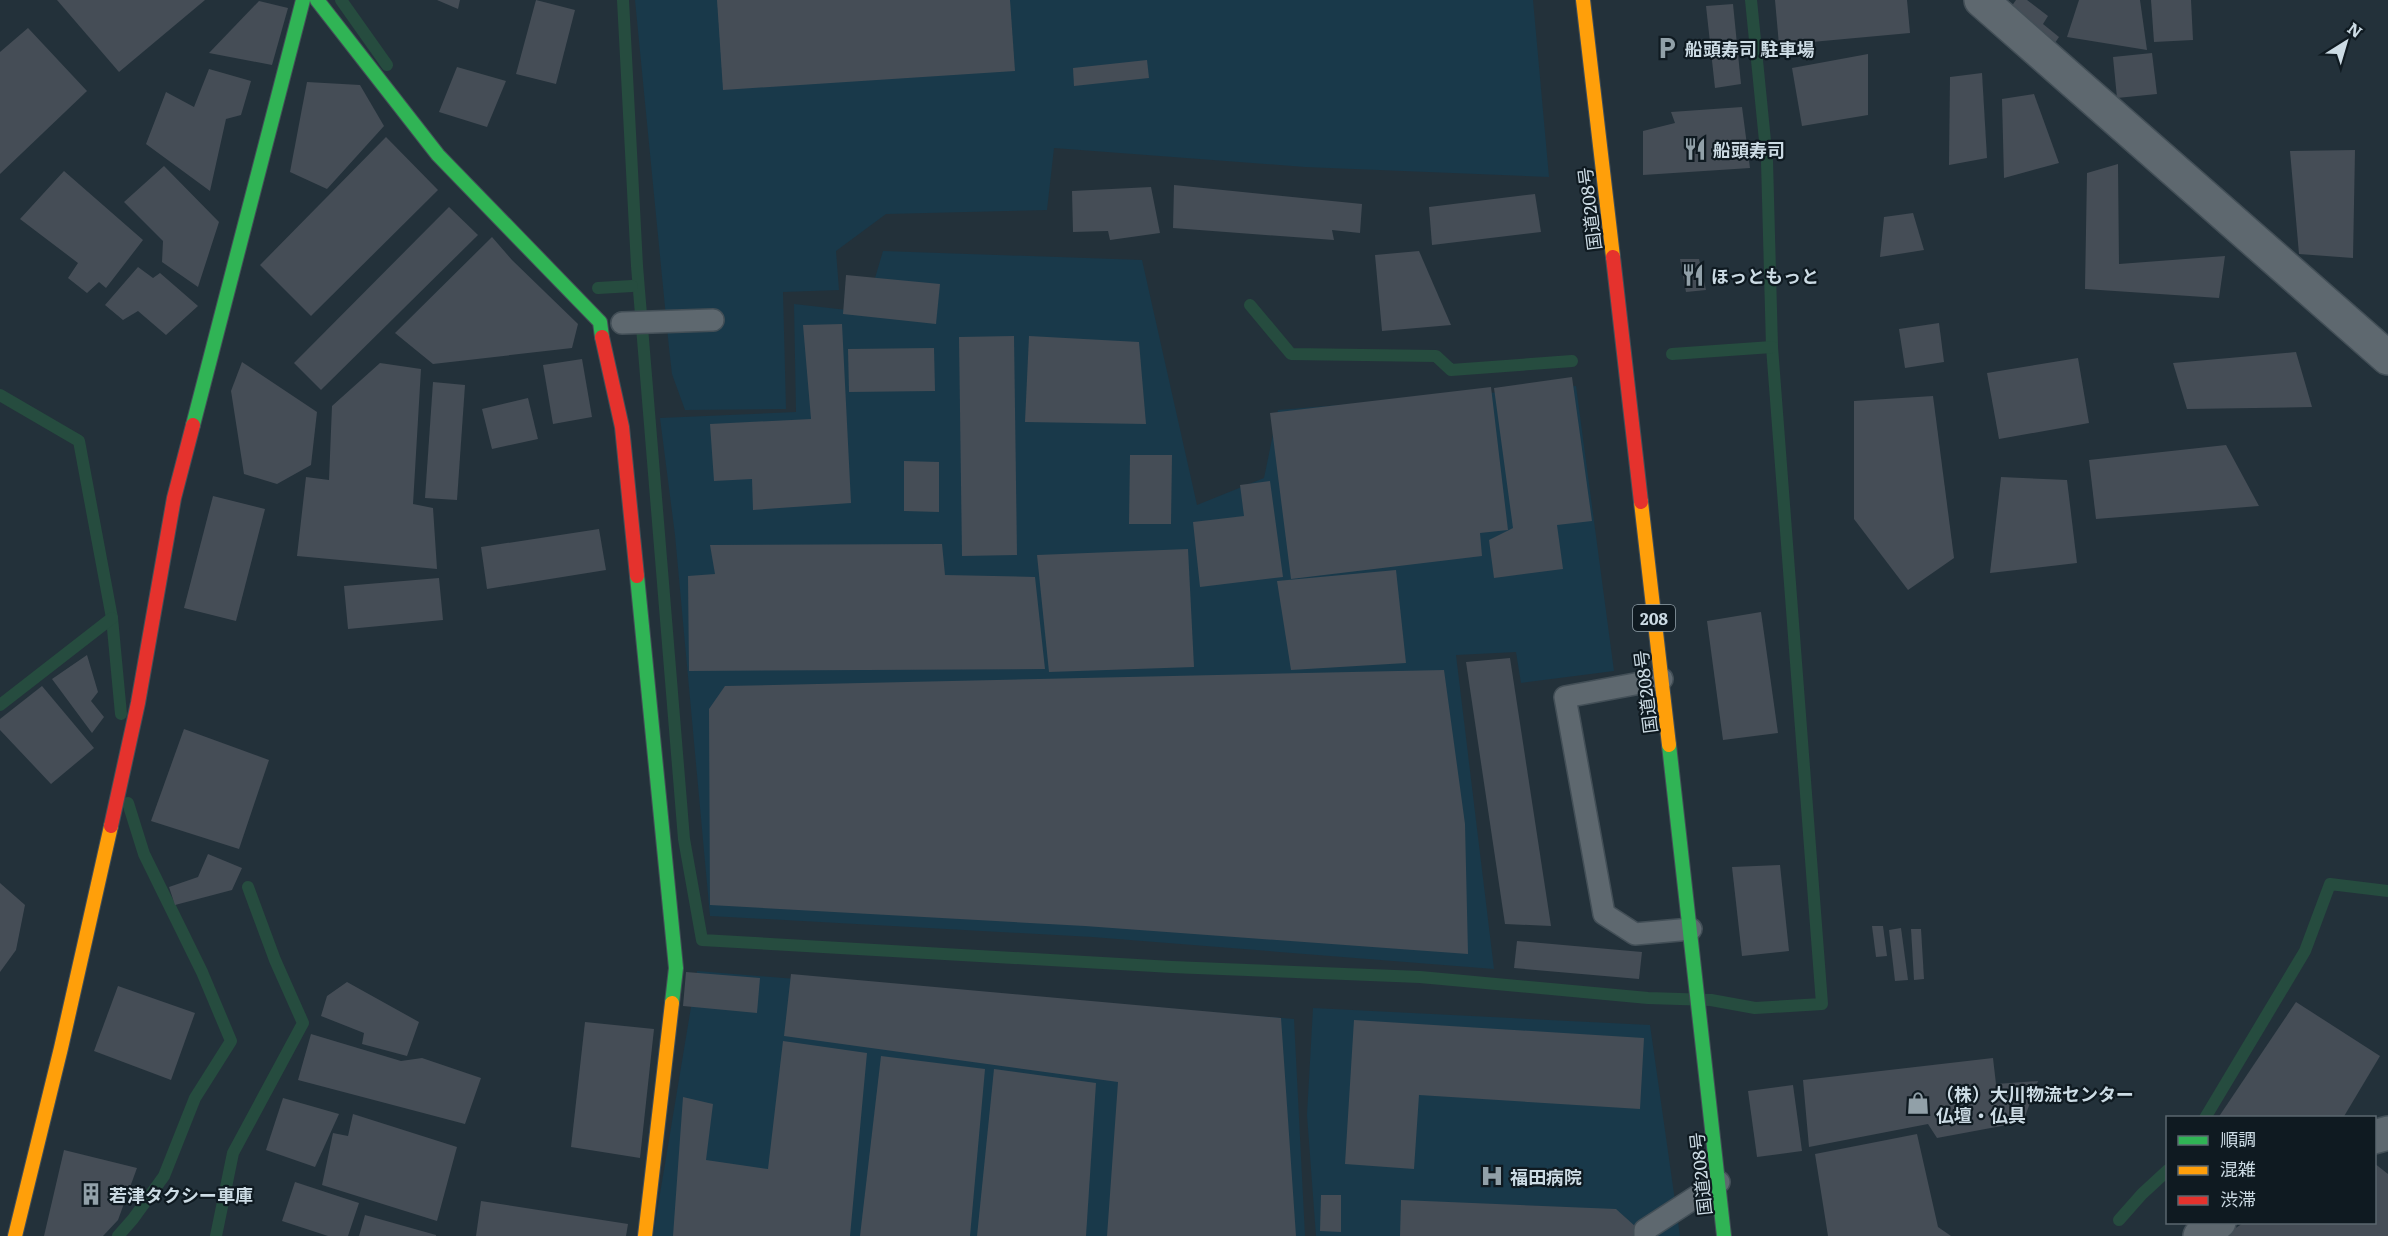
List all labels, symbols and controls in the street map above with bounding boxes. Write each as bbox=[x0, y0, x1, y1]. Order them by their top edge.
north arrow bbox=[2316, 12, 2376, 72]
text: N bbox=[2343, 16, 2368, 43]
parking icon: 船頭寿司 駐車場 bbox=[1654, 35, 1680, 61]
place label: 船頭寿司 駐車場 bbox=[1685, 35, 1815, 62]
restaurant icon: 船頭寿司 bbox=[1682, 136, 1708, 162]
place label: 船頭寿司 bbox=[1713, 136, 1785, 163]
street label: 国道208号 bbox=[1571, 166, 1607, 252]
restaurant icon: ほっともっと bbox=[1680, 262, 1706, 288]
place label: ほっともっと bbox=[1711, 262, 1819, 289]
road number: 208 bbox=[1633, 605, 1675, 631]
street label: 国道208号 bbox=[1627, 649, 1663, 735]
place label: （株）大川物流センター 仏壇・仏具 bbox=[1936, 1080, 2134, 1128]
shop icon: （株）大川物流センター 仏壇・仏具 bbox=[1905, 1090, 1931, 1116]
legend bbox=[2166, 1116, 2376, 1224]
text: 順調 bbox=[2220, 1125, 2256, 1152]
street label: 国道208号 bbox=[1682, 1131, 1718, 1217]
text: 混雑 bbox=[2220, 1155, 2256, 1182]
hospital icon: 福田病院 bbox=[1479, 1163, 1505, 1189]
place label: 福田病院 bbox=[1510, 1163, 1582, 1190]
building icon: 若津タクシー車庫 bbox=[78, 1181, 104, 1207]
place label: 若津タクシー車庫 bbox=[109, 1181, 253, 1208]
text: 渋滞 bbox=[2220, 1185, 2256, 1212]

